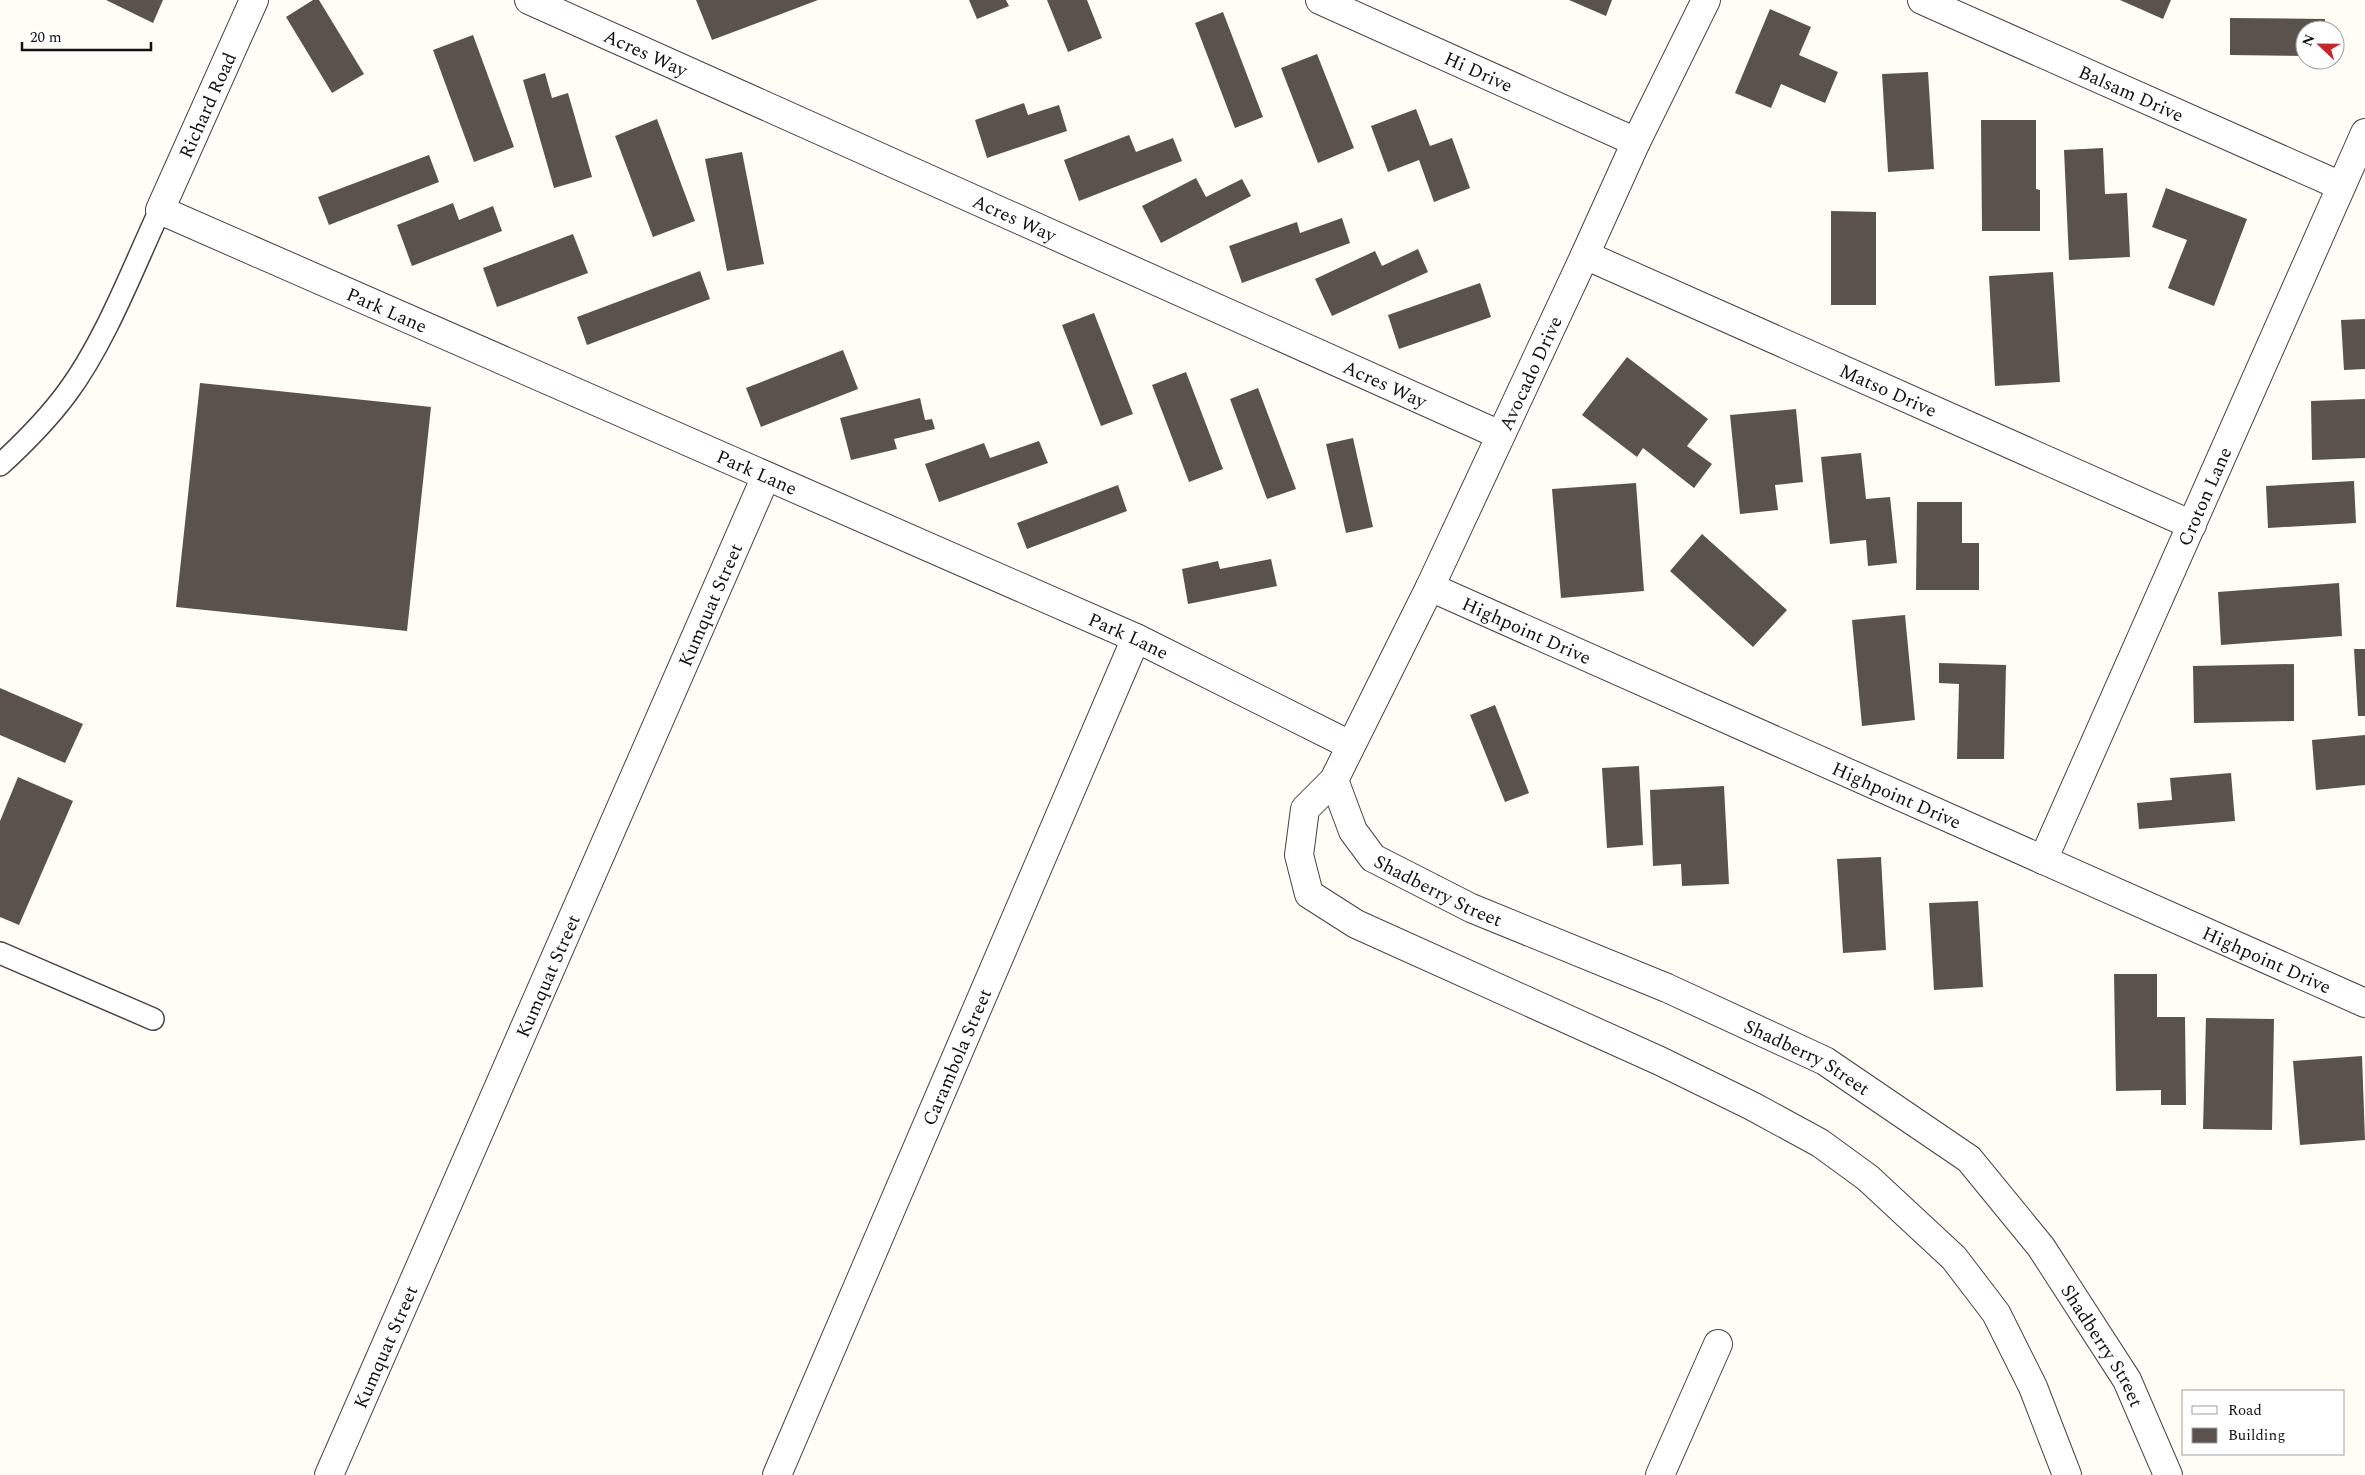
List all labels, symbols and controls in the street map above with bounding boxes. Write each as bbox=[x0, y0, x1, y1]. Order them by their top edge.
scale bar bbox=[22, 20, 151, 52]
north arrow bbox=[2295, 20, 2345, 70]
street label: Acres Way bbox=[599, 22, 693, 86]
text: 20 m bbox=[30, 26, 62, 49]
text: N bbox=[2297, 31, 2320, 50]
street label: Hi Drive bbox=[1439, 45, 1517, 101]
street label: Richard Road bbox=[172, 48, 245, 163]
street label: Balsam Drive bbox=[2073, 58, 2188, 130]
street label: Acres Way bbox=[967, 187, 1061, 251]
street label: Park Lane bbox=[341, 280, 431, 341]
street label: Avocado Drive bbox=[1492, 312, 1571, 436]
street label: Acres Way bbox=[1338, 353, 1432, 417]
street label: Matso Drive bbox=[1834, 357, 1941, 426]
street label: Croton Lane bbox=[2171, 442, 2240, 551]
street label: Park Lane bbox=[711, 443, 801, 504]
street label: Kumquat Street bbox=[671, 539, 751, 672]
street label: Highpoint Drive bbox=[1457, 590, 1596, 673]
street label: Park Lane bbox=[1083, 606, 1173, 668]
street label: Highpoint Drive bbox=[1827, 755, 1966, 838]
street label: Shadberry Street bbox=[1368, 848, 1507, 935]
street label: Kumquat Street bbox=[509, 910, 589, 1043]
street label: Highpoint Drive bbox=[2197, 919, 2336, 1002]
street label: Carambola Street bbox=[915, 984, 1000, 1131]
street label: Shadberry Street bbox=[1739, 1012, 1876, 1104]
street label: Shadberry Street bbox=[2053, 1279, 2150, 1412]
street label: Kumquat Street bbox=[347, 1281, 426, 1414]
legend bbox=[2182, 1390, 2345, 1455]
text: Road bbox=[2228, 1399, 2262, 1422]
text: Building bbox=[2228, 1424, 2285, 1447]

